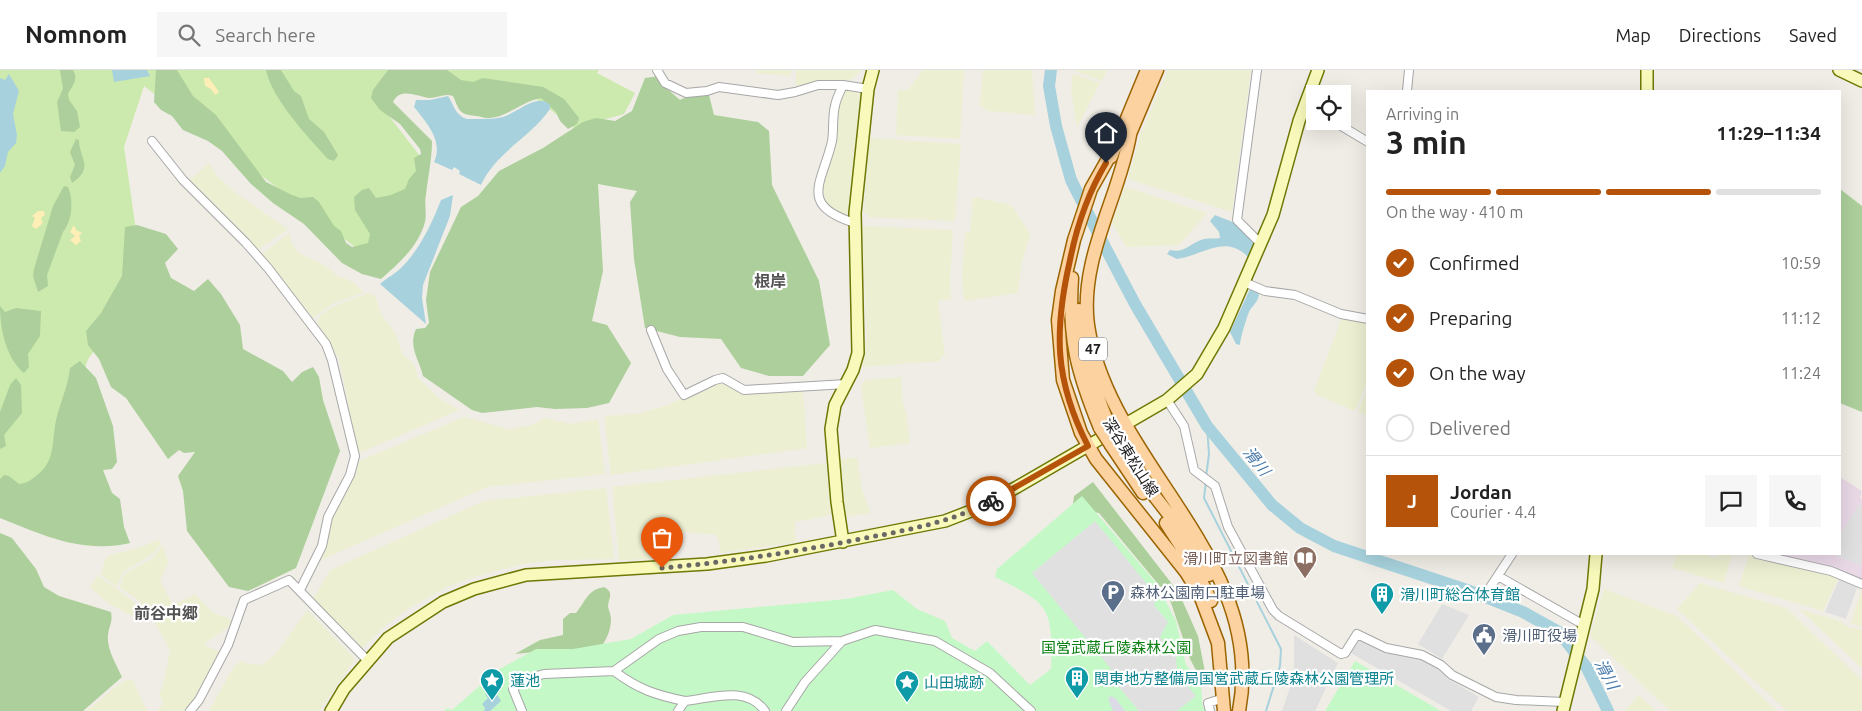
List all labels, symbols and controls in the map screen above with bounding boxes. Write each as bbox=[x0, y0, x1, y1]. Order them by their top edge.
search box bbox=[157, 12, 507, 57]
text: Nomnom bbox=[25, 21, 127, 48]
icon: search bbox=[175, 21, 203, 49]
text: Search here bbox=[215, 24, 316, 46]
text: Map bbox=[1615, 25, 1651, 45]
text: Directions bbox=[1679, 25, 1761, 45]
text: Saved bbox=[1789, 25, 1837, 45]
map controls bbox=[1306, 85, 1351, 130]
button: locate bbox=[1306, 85, 1351, 130]
text: Arriving in bbox=[1386, 105, 1459, 123]
pin bbox=[1085, 112, 1127, 163]
icon: home bbox=[1092, 119, 1120, 147]
text: 11:29–11:34 bbox=[1716, 122, 1821, 144]
text: 3 min bbox=[1386, 124, 1467, 160]
text: On the way · 410 m bbox=[1386, 203, 1523, 221]
icon: check bbox=[1386, 249, 1414, 277]
text: Confirmed bbox=[1429, 252, 1520, 274]
text: 10:59 bbox=[1781, 254, 1821, 272]
district label: 根岸 bbox=[754, 272, 786, 290]
icon: check bbox=[1386, 304, 1414, 332]
text: Preparing bbox=[1429, 307, 1513, 329]
text: 11:12 bbox=[1781, 309, 1821, 327]
road number: 47 bbox=[1079, 338, 1107, 360]
icon: check bbox=[1386, 359, 1414, 387]
text: On the way bbox=[1429, 362, 1526, 384]
text: 11:24 bbox=[1781, 364, 1821, 382]
street label: 深谷東松山線 bbox=[1100, 414, 1162, 500]
text: Delivered bbox=[1429, 417, 1511, 439]
water label: 滑川 bbox=[1240, 443, 1275, 481]
button: chat bbox=[1705, 475, 1757, 527]
button: phone bbox=[1769, 475, 1821, 527]
courier bbox=[966, 476, 1016, 526]
text: Jordan bbox=[1450, 481, 1512, 503]
icon: bike bbox=[977, 487, 1005, 515]
text: J bbox=[1407, 490, 1417, 512]
text: Courier · 4.4 bbox=[1450, 503, 1536, 521]
pin bbox=[641, 517, 683, 568]
icon: bag bbox=[648, 524, 676, 552]
library icon: 滑川町立図書館 bbox=[1292, 545, 1318, 579]
place label: 滑川町立図書館 bbox=[1183, 550, 1288, 567]
parking icon: 森林公園南口駐車場 bbox=[1100, 579, 1126, 613]
building icon: 滑川町総合体育館 bbox=[1369, 581, 1395, 615]
place label: 森林公園南口駐車場 bbox=[1130, 584, 1265, 601]
place label: 滑川町総合体育館 bbox=[1400, 586, 1520, 603]
district label: 前谷中郷 bbox=[134, 604, 198, 622]
public building icon: 滑川町役場 bbox=[1471, 622, 1497, 656]
place label: 滑川町役場 bbox=[1502, 627, 1577, 644]
park label: 国営武蔵丘陵森林公園 bbox=[1041, 639, 1191, 656]
water label: 滑川 bbox=[1592, 656, 1623, 694]
building icon: 関東地方整備局国営武蔵丘陵森林公園管理所 bbox=[1064, 665, 1090, 699]
place icon: 蓮池 bbox=[479, 667, 505, 701]
place icon: 山田城跡 bbox=[894, 669, 920, 703]
place label: 関東地方整備局国営武蔵丘陵森林公園管理所 bbox=[1094, 670, 1394, 687]
place label: 蓮池 bbox=[510, 672, 540, 689]
place label: 山田城跡 bbox=[924, 674, 984, 691]

